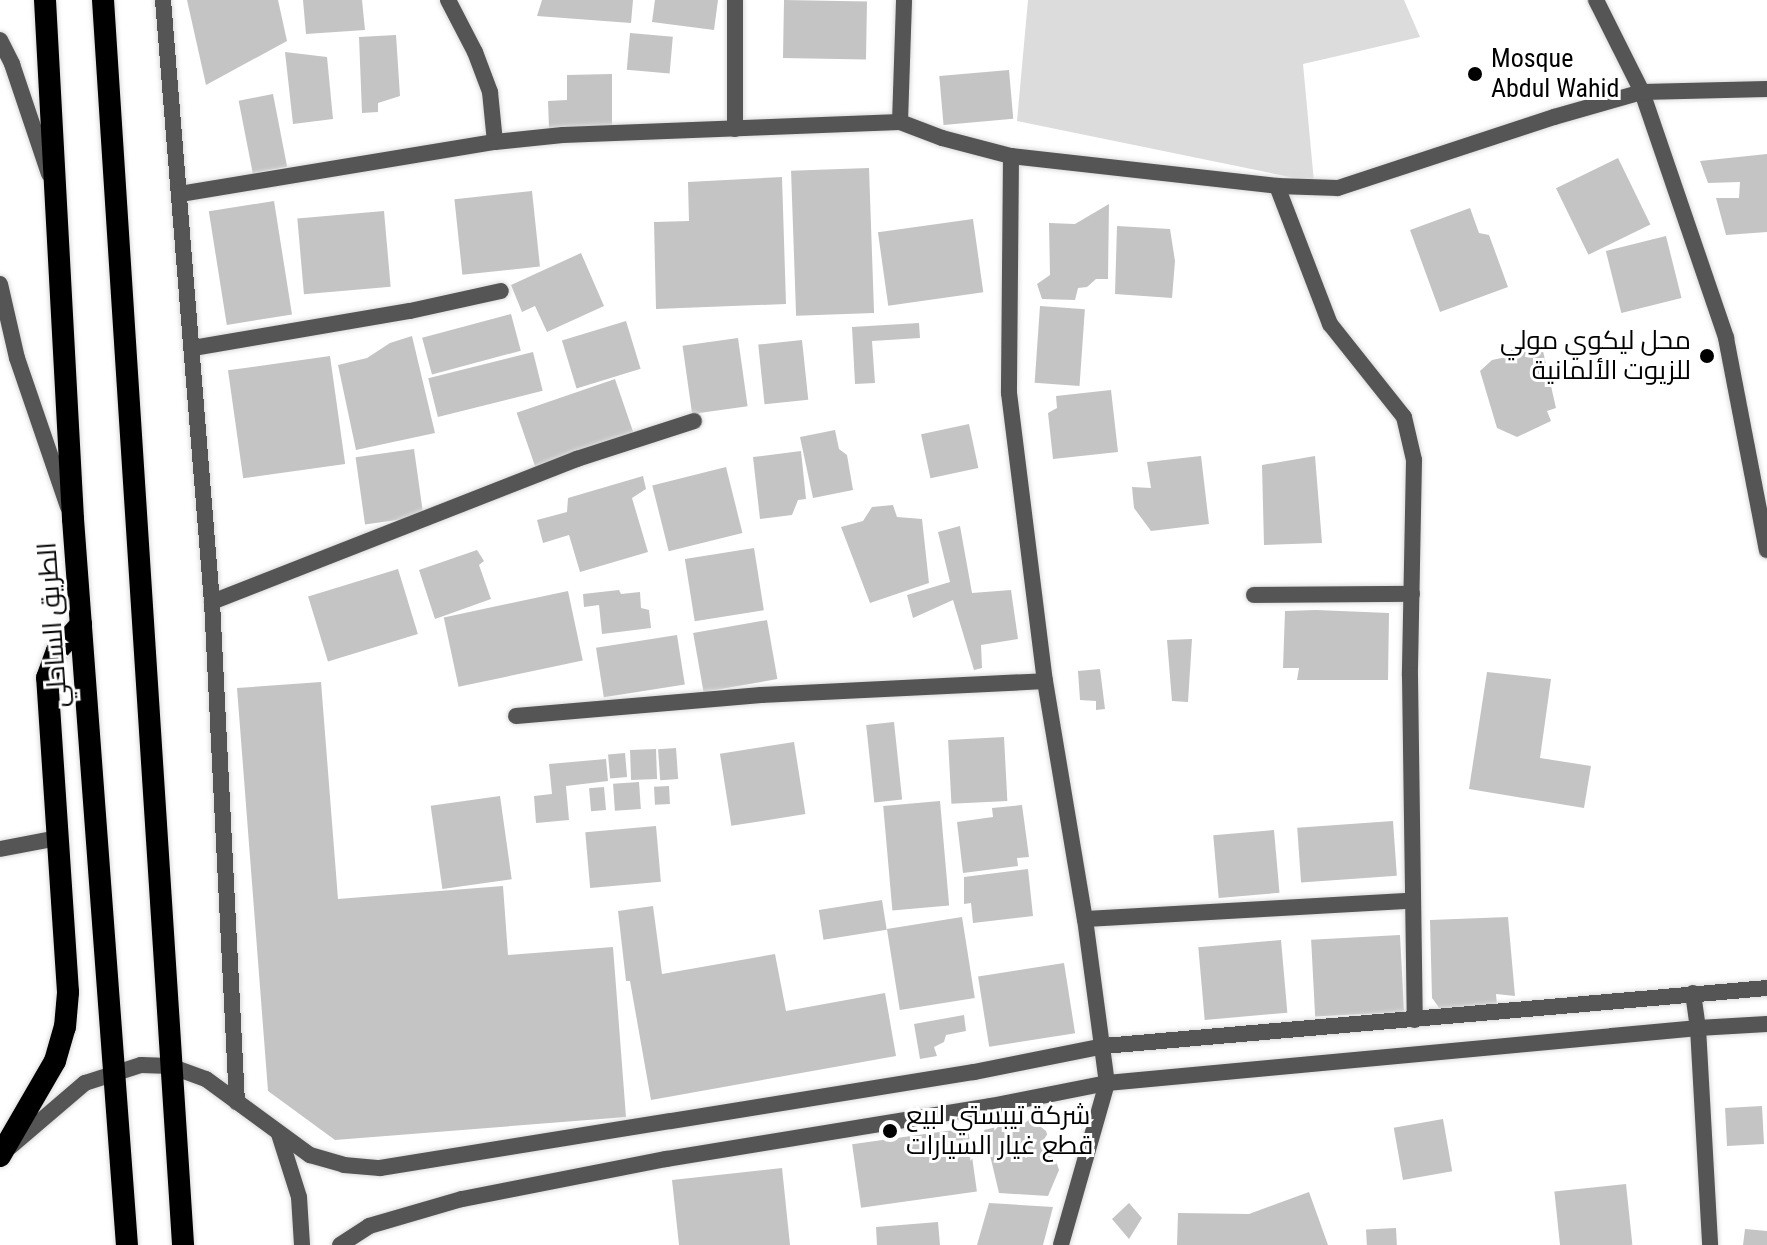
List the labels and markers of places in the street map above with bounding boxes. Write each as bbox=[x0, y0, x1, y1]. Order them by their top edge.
place label: Mosque Abdul Wahid bbox=[1491, 43, 1619, 104]
marker: Mosque Abdul Wahid bbox=[1466, 65, 1484, 83]
place label: محل ليكوي مولي للزيوت الألمانية bbox=[1500, 325, 1691, 386]
marker: محل ليكوي مولي للزيوت الألمانية bbox=[1698, 347, 1716, 365]
place label: شركة تيبستي لبيع قطع غيار السيارات bbox=[906, 1100, 1093, 1162]
marker: شركة تيبستي لبيع قطع غيار السيارات bbox=[881, 1122, 899, 1140]

